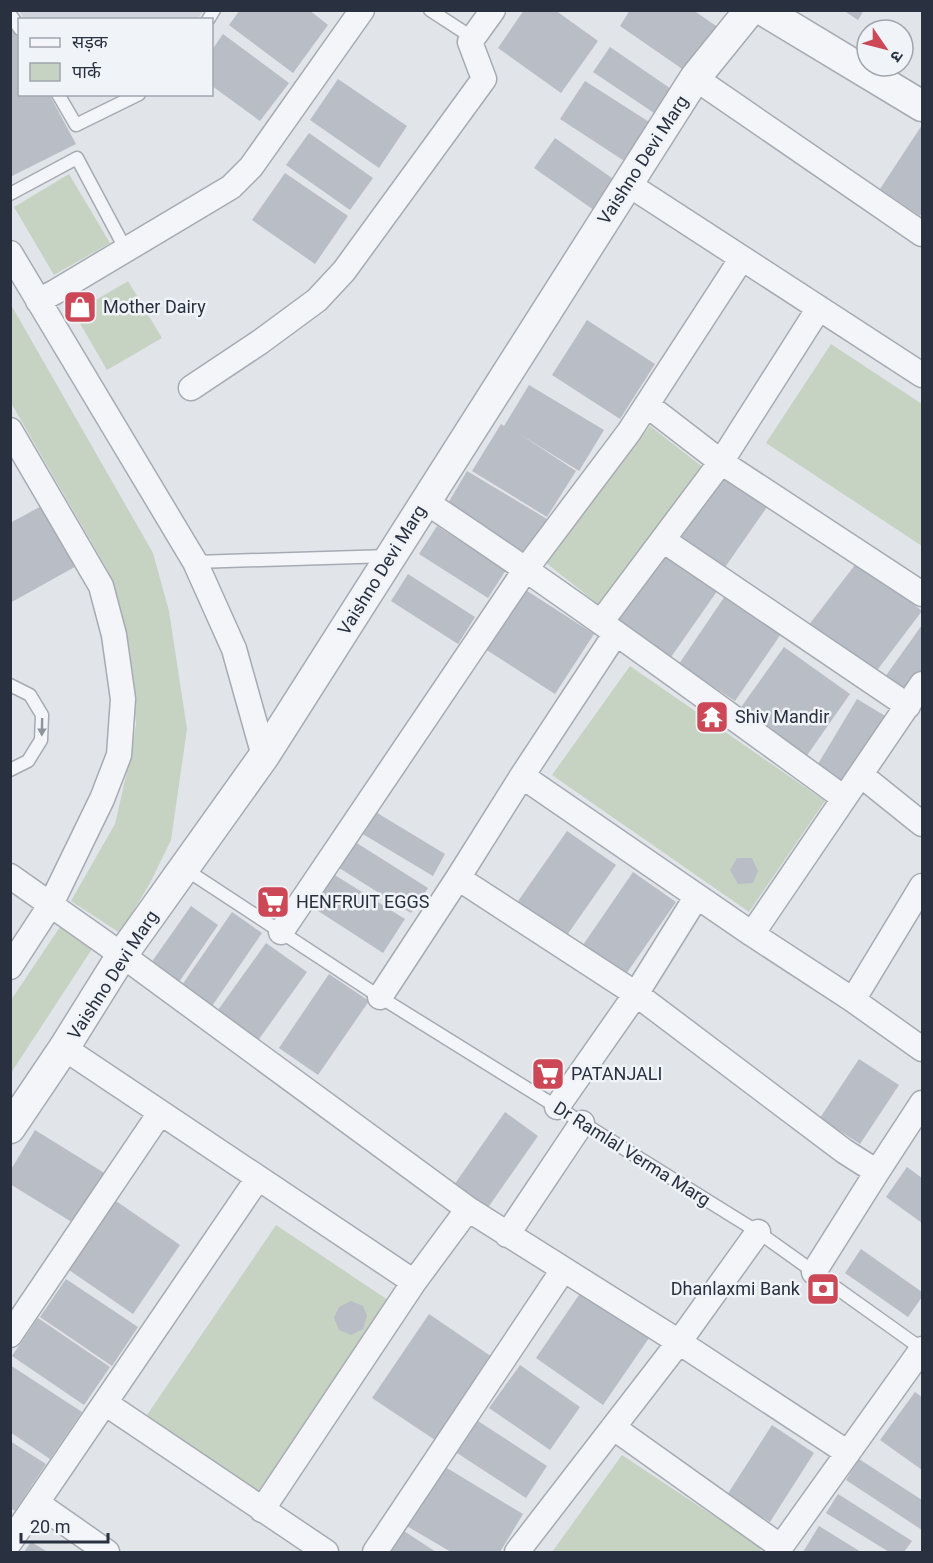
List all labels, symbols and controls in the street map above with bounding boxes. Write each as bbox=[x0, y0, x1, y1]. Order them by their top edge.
legend bbox=[18, 18, 213, 96]
north arrow bbox=[855, 18, 915, 78]
text: सड़क bbox=[72, 31, 109, 52]
text: उ bbox=[886, 47, 907, 66]
text: पार्क bbox=[72, 61, 102, 82]
street label: Vaishno Devi Marg bbox=[593, 91, 692, 228]
shop icon: Mother Dairy bbox=[62, 289, 98, 325]
place label: Mother Dairy bbox=[103, 296, 206, 317]
street label: Vaishno Devi Marg bbox=[333, 501, 430, 639]
temple icon: Shiv Mandir bbox=[694, 699, 730, 735]
place label: Shiv Mandir bbox=[735, 706, 829, 727]
one-way arrow bbox=[37, 718, 46, 737]
supermarket icon: HENFRUIT EGGS bbox=[255, 884, 291, 920]
place label: HENFRUIT EGGS bbox=[296, 891, 430, 912]
street label: Vaishno Devi Marg bbox=[63, 906, 162, 1043]
supermarket icon: PATANJALI bbox=[530, 1056, 566, 1092]
place label: PATANJALI bbox=[571, 1063, 662, 1084]
street label: Dr Ramlal Verma Marg bbox=[550, 1097, 714, 1210]
bank icon: Dhanlaxmi Bank bbox=[805, 1271, 841, 1307]
place label: Dhanlaxmi Bank bbox=[671, 1278, 801, 1299]
scale bar bbox=[21, 1506, 108, 1544]
text: 20 m bbox=[30, 1516, 70, 1537]

